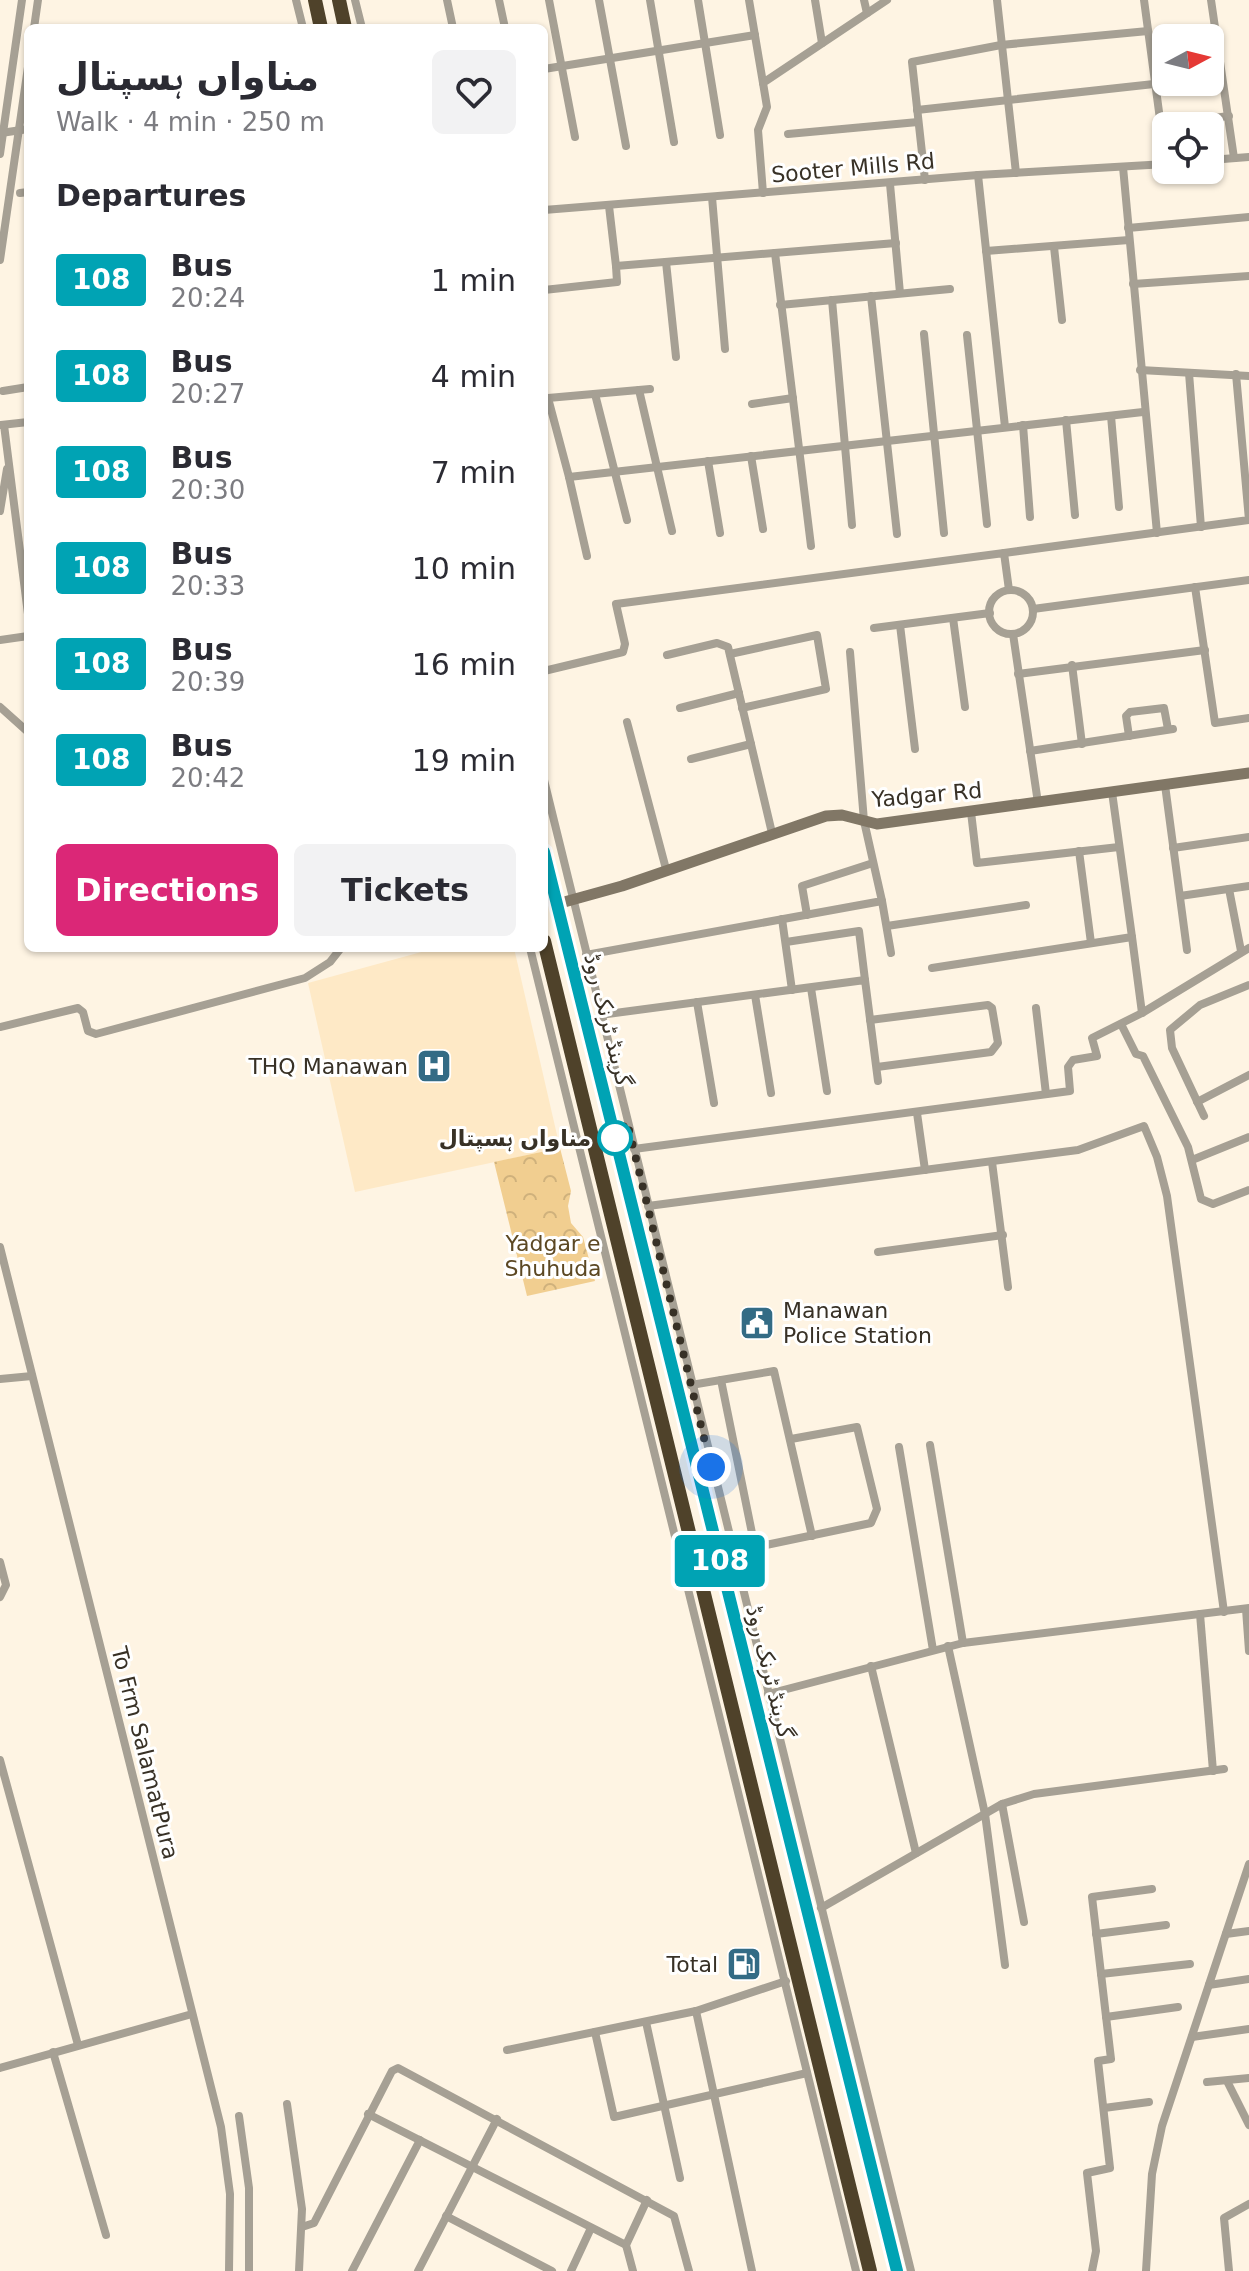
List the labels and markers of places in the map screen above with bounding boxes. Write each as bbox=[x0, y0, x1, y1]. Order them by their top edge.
hospital icon: THQ Manawan bbox=[415, 1047, 453, 1085]
place label: THQ Manawan bbox=[247, 1054, 408, 1079]
marker: مناواں ہسپتال bbox=[598, 1121, 632, 1155]
place label: مناواں ہسپتال bbox=[439, 1126, 591, 1152]
place label: Manawan Police Station bbox=[783, 1298, 932, 1348]
public building icon: Manawan Police Station bbox=[738, 1304, 776, 1342]
fuel station icon: Total bbox=[725, 1945, 763, 1983]
place label: Total bbox=[666, 1952, 718, 1977]

